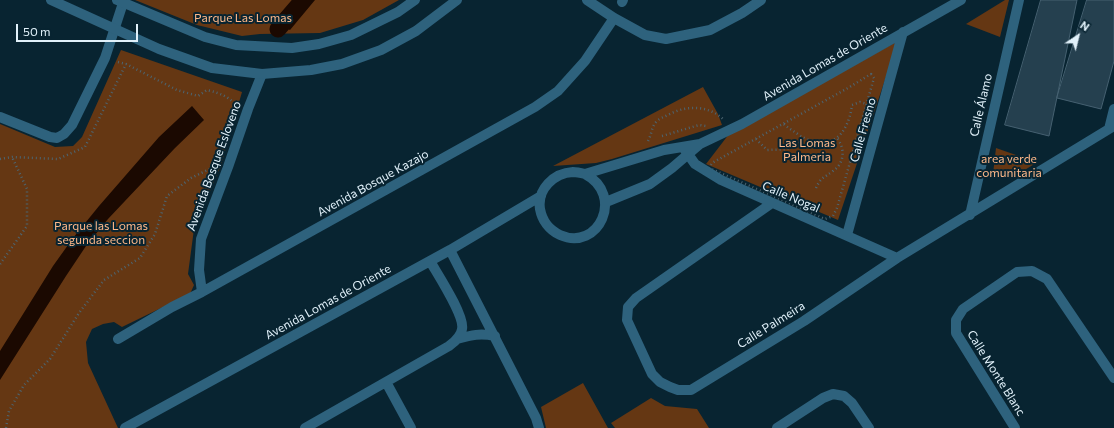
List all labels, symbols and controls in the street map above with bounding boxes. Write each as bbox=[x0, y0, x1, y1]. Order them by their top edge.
park label: Parque Las Lomas bbox=[194, 11, 292, 25]
scale bar bbox=[18, 16, 140, 42]
north arrow bbox=[1058, 16, 1098, 56]
text: N bbox=[1078, 18, 1092, 33]
street label: Avenida Lomas de Oriente bbox=[760, 20, 890, 104]
text: 50 m bbox=[23, 24, 51, 38]
street label: Calle Álamo bbox=[967, 72, 995, 138]
street label: Calle Fresno bbox=[847, 96, 879, 164]
street label: Avenida Bosque Esloveno bbox=[184, 99, 244, 233]
park label: Las Lomas Palmeria bbox=[778, 136, 836, 164]
street label: Avenida Bosque Kazajo bbox=[315, 146, 431, 220]
park label: area verde comunitaria bbox=[976, 152, 1042, 180]
street label: Calle Nogal bbox=[760, 178, 822, 216]
park label: Parque las Lomas segunda seccion bbox=[54, 219, 148, 247]
street label: Avenida Lomas de Oriente bbox=[263, 261, 393, 343]
street label: Calle Palmeira bbox=[735, 299, 807, 351]
street label: Calle Monte Blanc bbox=[964, 328, 1028, 418]

